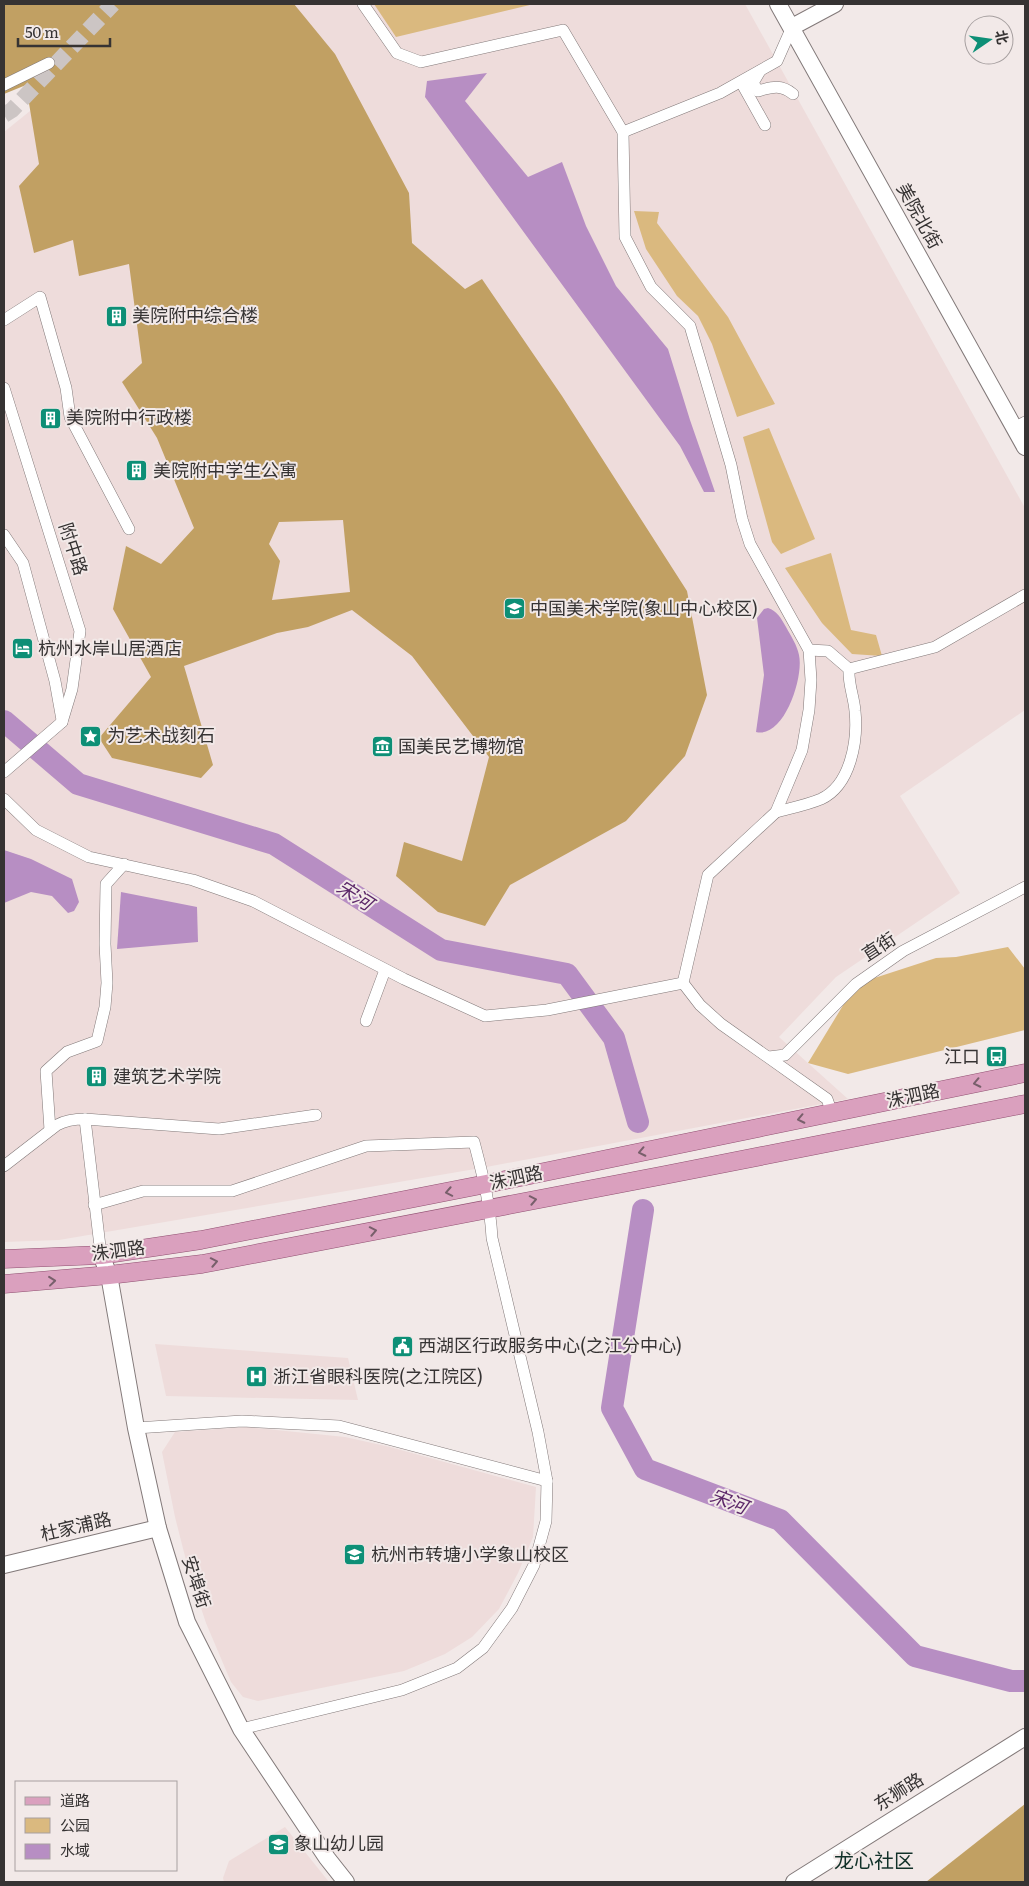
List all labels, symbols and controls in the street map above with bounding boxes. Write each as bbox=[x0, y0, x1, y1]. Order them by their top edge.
scale bar bbox=[18, 15, 110, 47]
north arrow bbox=[964, 15, 1014, 65]
text: 50 m bbox=[25, 20, 59, 43]
text: 北 bbox=[991, 28, 1014, 46]
street label: 美院北街 bbox=[891, 177, 950, 253]
place label: 美院附中综合楼 bbox=[132, 301, 258, 328]
building icon: 美院附中综合楼 bbox=[104, 304, 128, 328]
place label: 美院附中行政楼 bbox=[66, 403, 192, 430]
building icon: 美院附中行政楼 bbox=[38, 406, 62, 430]
place label: 美院附中学生公寓 bbox=[153, 456, 297, 483]
building icon: 美院附中学生公寓 bbox=[125, 459, 149, 483]
street label: 附中路 bbox=[53, 519, 96, 578]
place label: 中国美术学院(象山中心校区) bbox=[530, 594, 758, 621]
school or university icon: 中国美术学院(象山中心校区) bbox=[502, 597, 526, 621]
place label: 杭州水岸山居酒店 bbox=[38, 634, 182, 661]
hotel icon: 杭州水岸山居酒店 bbox=[10, 637, 34, 661]
place label: 为艺术战刻石 bbox=[107, 721, 215, 748]
place icon: 为艺术战刻石 bbox=[79, 724, 103, 748]
place label: 国美民艺博物馆 bbox=[398, 732, 524, 759]
museum icon: 国美民艺博物馆 bbox=[370, 735, 394, 759]
water label: 宋河 bbox=[332, 872, 382, 918]
street label: 直街 bbox=[856, 925, 901, 967]
place label: 江口 bbox=[944, 1042, 980, 1069]
bus stop icon: 江口 bbox=[984, 1045, 1008, 1069]
place label: 建筑艺术学院 bbox=[113, 1062, 221, 1089]
building icon: 建筑艺术学院 bbox=[85, 1065, 109, 1089]
street label: 洙泗路 bbox=[883, 1076, 942, 1113]
one-way arrow bbox=[973, 1077, 982, 1088]
one-way arrow bbox=[797, 1113, 806, 1124]
one-way arrow bbox=[638, 1147, 647, 1157]
street label: 洙泗路 bbox=[486, 1158, 545, 1195]
one-way arrow bbox=[444, 1186, 453, 1196]
one-way arrow bbox=[528, 1196, 537, 1206]
one-way arrow bbox=[369, 1226, 378, 1237]
street label: 洙泗路 bbox=[89, 1233, 146, 1266]
one-way arrow bbox=[209, 1257, 218, 1268]
one-way arrow bbox=[49, 1275, 57, 1286]
place label: 西湖区行政服务中心(之江分中心) bbox=[418, 1331, 682, 1358]
public building icon: 西湖区行政服务中心(之江分中心) bbox=[390, 1334, 414, 1358]
place label: 浙江省眼科医院(之江院区) bbox=[273, 1362, 483, 1389]
hospital icon: 浙江省眼科医院(之江院区) bbox=[245, 1365, 269, 1389]
water label: 宋河 bbox=[707, 1480, 756, 1521]
street label: 杜家浦路 bbox=[38, 1504, 114, 1547]
place label: 杭州市转塘小学象山校区 bbox=[371, 1540, 569, 1567]
school or university icon: 杭州市转塘小学象山校区 bbox=[343, 1543, 367, 1567]
street label: 安埠街 bbox=[176, 1552, 219, 1611]
street label: 东狮路 bbox=[868, 1765, 928, 1816]
legend bbox=[15, 1781, 178, 1871]
text: 道路 bbox=[60, 1788, 90, 1811]
text: 公园 bbox=[60, 1813, 90, 1836]
place label: 象山幼儿园 bbox=[294, 1829, 384, 1856]
school or university icon: 象山幼儿园 bbox=[266, 1832, 290, 1856]
text: 水域 bbox=[60, 1838, 90, 1861]
district label: 龙心社区 bbox=[834, 1844, 914, 1874]

